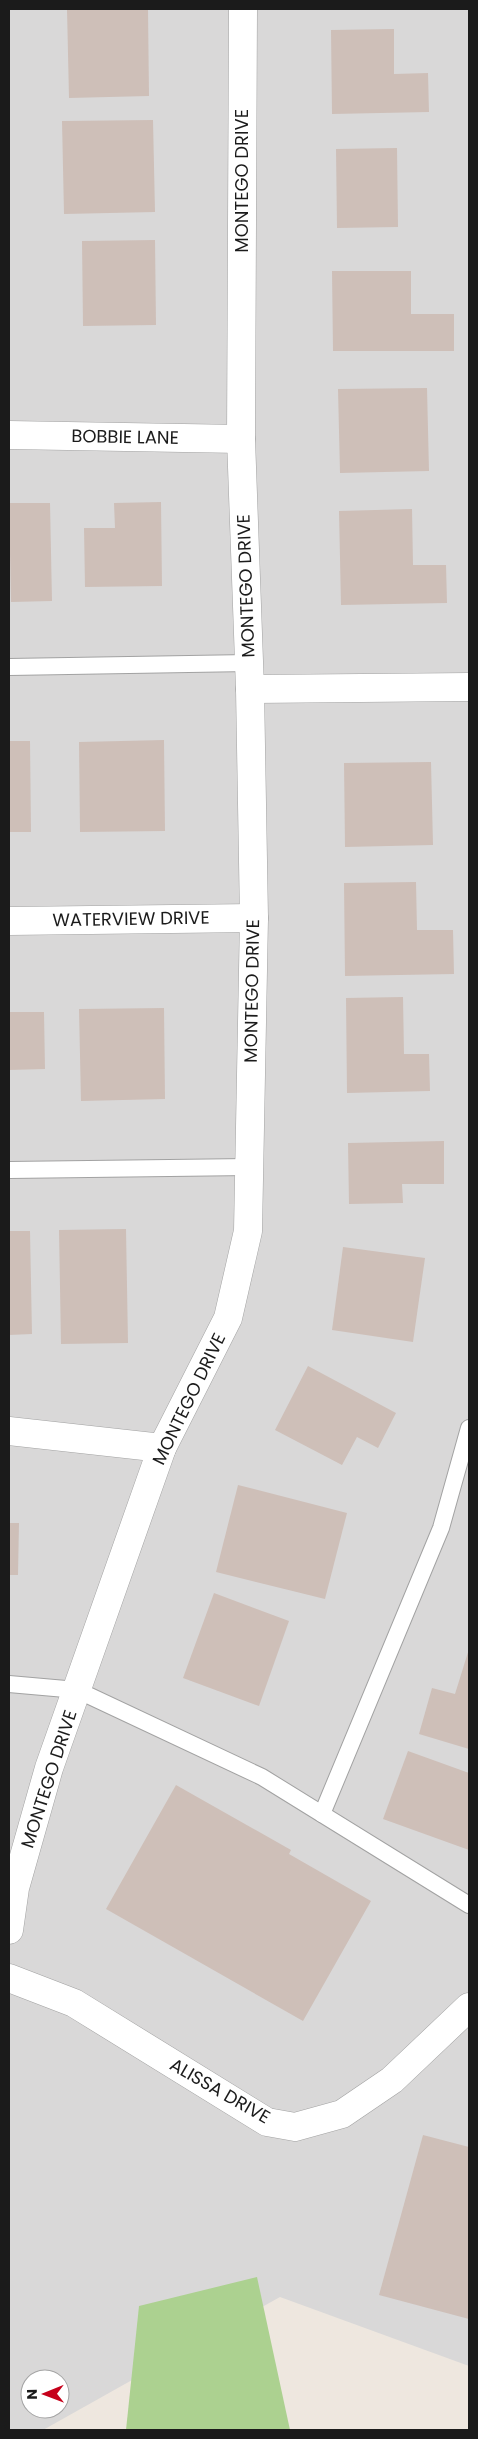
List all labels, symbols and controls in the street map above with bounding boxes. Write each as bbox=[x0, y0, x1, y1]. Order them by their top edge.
street label: MONTEGO DRIVE bbox=[229, 109, 254, 253]
street label: BOBBIE LANE bbox=[71, 423, 179, 450]
street label: MONTEGO DRIVE bbox=[230, 514, 261, 658]
street label: WATERVIEW DRIVE bbox=[52, 905, 210, 932]
street label: MONTEGO DRIVE bbox=[238, 919, 265, 1063]
street label: MONTEGO DRIVE bbox=[146, 1329, 231, 1469]
street label: MONTEGO DRIVE bbox=[14, 1707, 83, 1851]
street label: ALISSA DRIVE bbox=[166, 2052, 275, 2129]
north arrow bbox=[20, 2369, 70, 2419]
text: N bbox=[22, 2389, 42, 2400]

